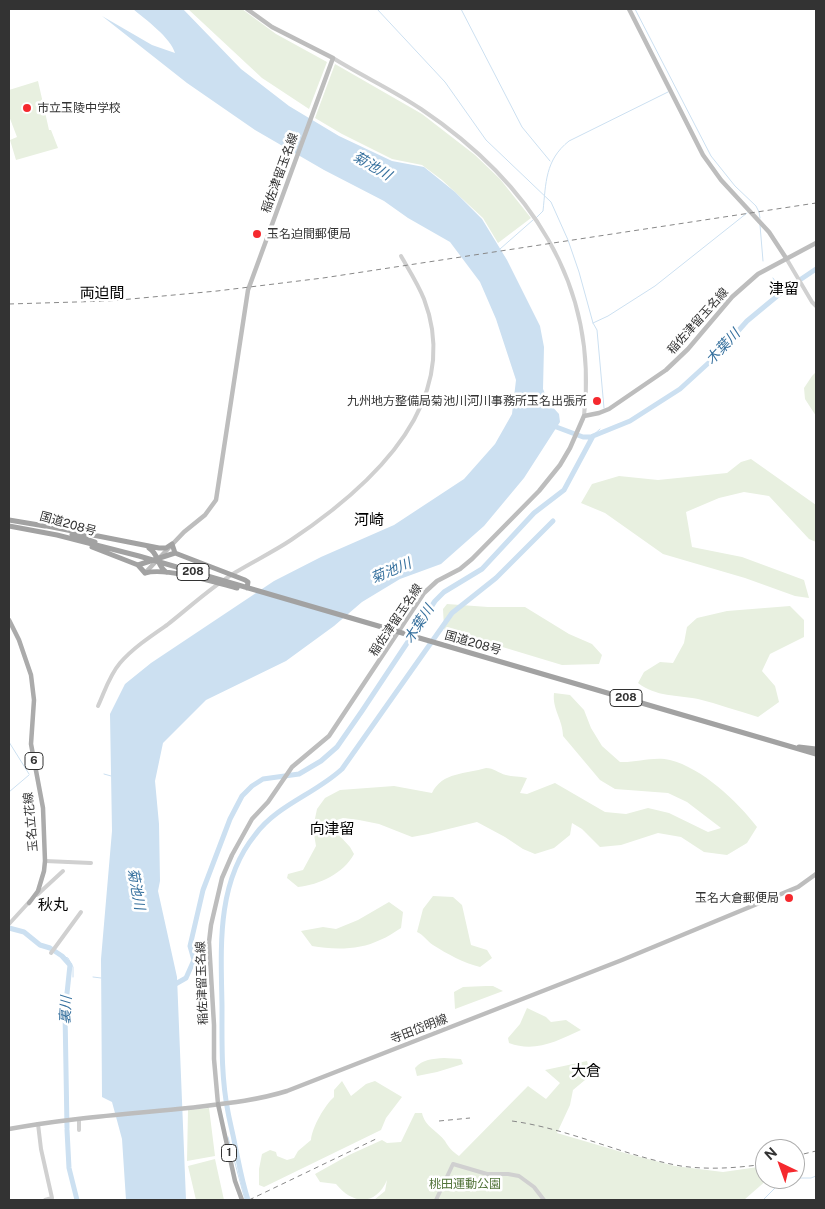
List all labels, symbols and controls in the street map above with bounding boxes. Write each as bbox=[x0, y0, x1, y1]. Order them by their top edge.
place label: 市立玉陵中学校 bbox=[37, 101, 121, 115]
marker: 市立玉陵中学校 bbox=[21, 102, 33, 114]
street label: 稲佐津留玉名線 bbox=[259, 131, 301, 215]
water label: 菊池川 bbox=[350, 148, 394, 184]
place label: 玉名迫間郵便局 bbox=[267, 227, 351, 241]
marker: 玉名迫間郵便局 bbox=[251, 228, 263, 240]
district label: 津留 bbox=[769, 280, 799, 298]
district label: 両迫間 bbox=[80, 284, 124, 302]
street label: 稲佐津留玉名線 bbox=[665, 285, 731, 357]
water label: 木葉川 bbox=[703, 326, 743, 368]
place label: 九州地方整備局菊池川河川事務所玉名出張所 bbox=[347, 394, 587, 408]
marker: 九州地方整備局菊池川河川事務所玉名出張所 bbox=[591, 395, 603, 407]
street label: 国道208号 bbox=[38, 509, 98, 539]
district label: 河崎 bbox=[354, 511, 384, 529]
water label: 菊池川 bbox=[368, 555, 414, 587]
road number: 208 bbox=[177, 564, 209, 580]
street label: 稲佐津留玉名線 bbox=[367, 581, 425, 659]
water label: 木葉川 bbox=[401, 602, 437, 646]
street label: 国道208号 bbox=[443, 628, 503, 658]
road number: 208 bbox=[610, 690, 642, 706]
road number: 6 bbox=[25, 752, 43, 769]
street label: 玉名立花線 bbox=[21, 791, 41, 853]
district label: 向津留 bbox=[310, 820, 354, 838]
water label: 菊池川 bbox=[124, 867, 148, 911]
place label: 玉名大倉郵便局 bbox=[695, 891, 779, 905]
marker: 玉名大倉郵便局 bbox=[783, 892, 795, 904]
district label: 秋丸 bbox=[38, 896, 68, 914]
street label: 稲佐津留玉名線 bbox=[193, 941, 211, 1025]
water label: 裏川 bbox=[57, 996, 75, 1024]
street label: 寺田岱明線 bbox=[388, 1012, 450, 1046]
district label: 大倉 bbox=[571, 1062, 601, 1080]
north arrow bbox=[755, 1139, 805, 1189]
road number: 1 bbox=[222, 1144, 236, 1162]
text: N bbox=[761, 1144, 780, 1163]
park label: 桃田運動公園 bbox=[429, 1177, 501, 1191]

